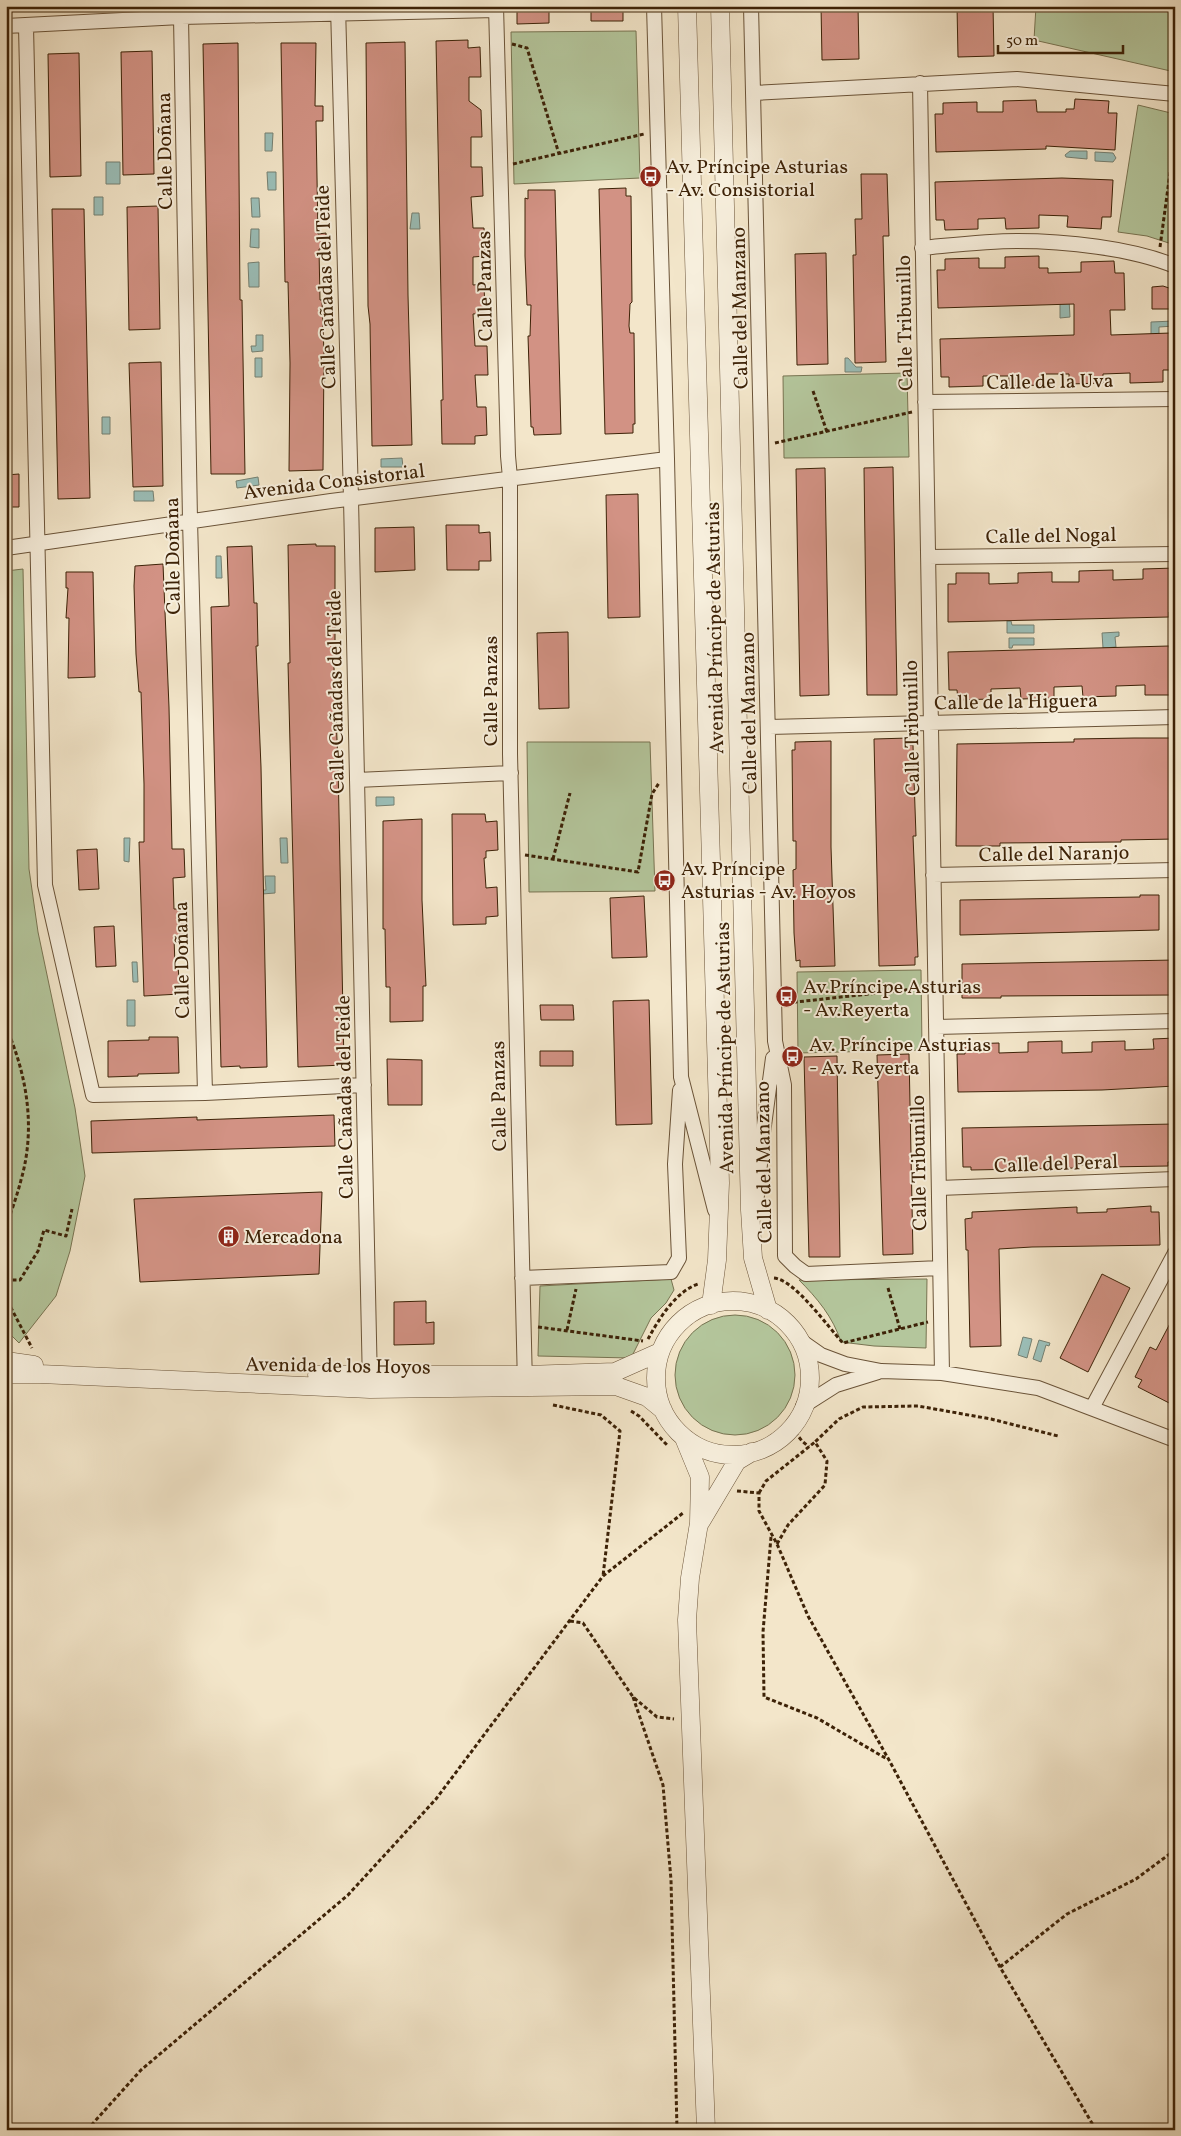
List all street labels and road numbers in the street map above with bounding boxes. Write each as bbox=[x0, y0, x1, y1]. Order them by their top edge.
street label: Calle Doñana bbox=[151, 92, 181, 210]
street label: Calle Cañadas del Teide bbox=[309, 185, 345, 389]
street label: Calle del Manzano bbox=[726, 227, 756, 389]
street label: Calle Panzas bbox=[471, 230, 501, 341]
street label: Calle Tribunillo bbox=[891, 255, 921, 391]
street label: Calle de la Uva bbox=[986, 368, 1114, 398]
street label: Avenida Consistorial bbox=[242, 458, 427, 508]
street label: Calle Doñana bbox=[159, 497, 189, 615]
street label: Avenida Príncipe de Asturias bbox=[700, 502, 732, 754]
street label: Calle del Nogal bbox=[985, 522, 1117, 552]
street label: Calle Cañadas del Teide bbox=[321, 590, 353, 794]
street label: Calle del Manzano bbox=[735, 632, 765, 794]
street label: Calle Panzas bbox=[478, 636, 506, 746]
street label: Calle Tribunillo bbox=[898, 660, 928, 796]
street label: Calle de la Higuera bbox=[934, 688, 1098, 718]
street label: Calle del Naranjo bbox=[979, 840, 1130, 870]
street label: Calle Doñana bbox=[168, 901, 198, 1019]
street label: Avenida Príncipe de Asturias bbox=[710, 922, 742, 1174]
street label: Calle Cañadas del Teide bbox=[330, 995, 362, 1199]
street label: Calle Panzas bbox=[485, 1040, 515, 1151]
street label: Calle del Manzano bbox=[750, 1081, 780, 1243]
street label: Calle Tribunillo bbox=[905, 1095, 935, 1231]
street label: Calle del Peral bbox=[994, 1149, 1119, 1181]
street label: Avenida de los Hoyos bbox=[245, 1351, 431, 1383]

